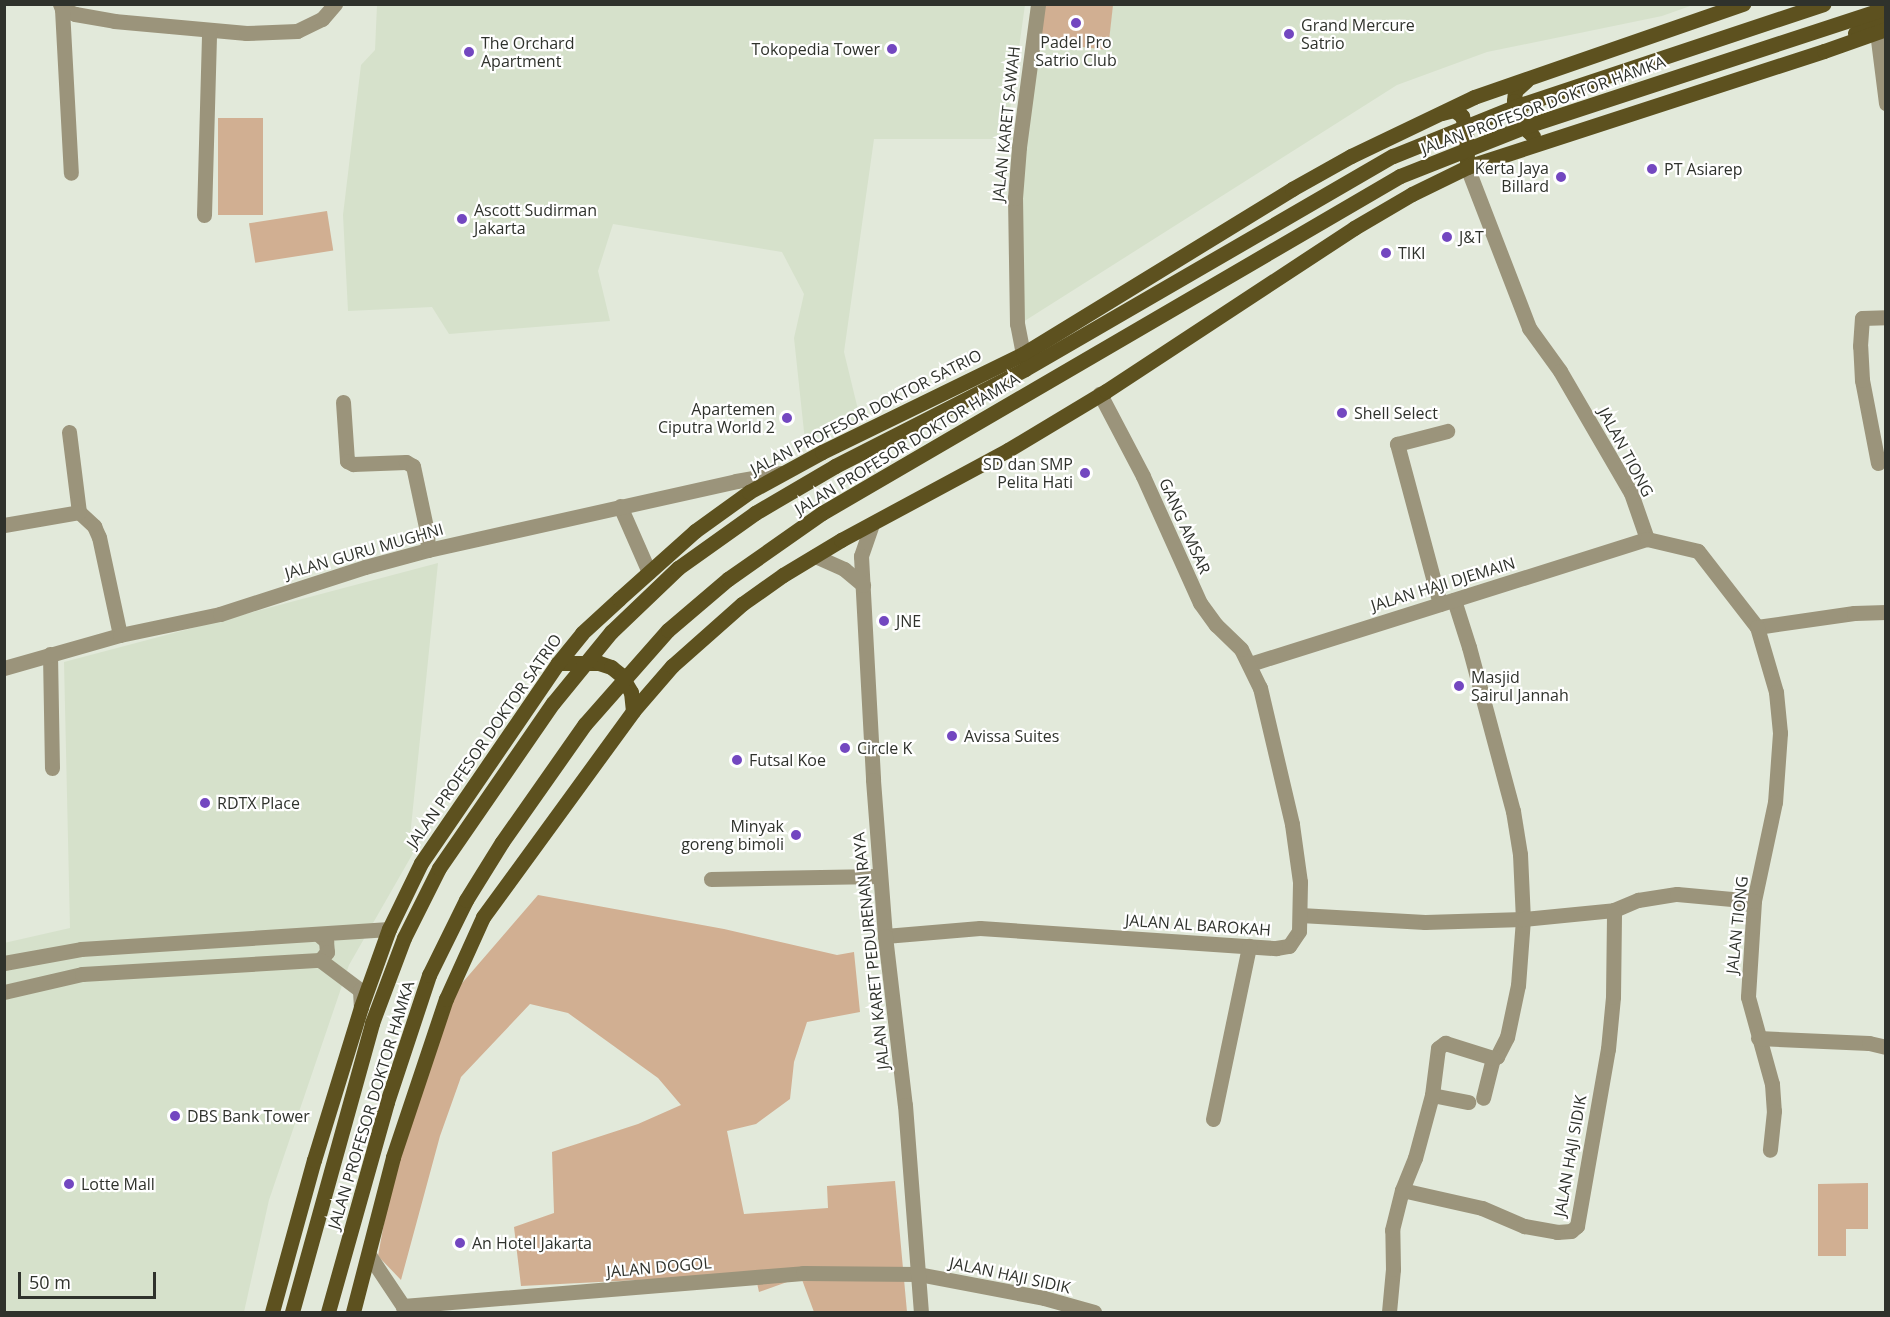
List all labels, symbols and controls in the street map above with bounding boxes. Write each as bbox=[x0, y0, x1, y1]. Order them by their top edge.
place label: Grand Mercure Satrio bbox=[1301, 15, 1415, 53]
marker: Padel Pro Satrio Club bbox=[1069, 16, 1083, 30]
marker: Grand Mercure Satrio bbox=[1282, 27, 1296, 41]
place label: Padel Pro Satrio Club bbox=[1035, 32, 1117, 70]
place label: The Orchard Apartment bbox=[481, 33, 574, 71]
place label: Tokopedia Tower bbox=[752, 39, 880, 59]
marker: Tokopedia Tower bbox=[885, 42, 899, 56]
marker: The Orchard Apartment bbox=[462, 45, 476, 59]
street label: JALAN KARET SAWAH bbox=[988, 45, 1024, 203]
street label: JALAN PROFESOR DOKTOR HAMKA bbox=[1418, 52, 1668, 158]
place label: Kerta Jaya Billard bbox=[1475, 158, 1549, 196]
place label: PT Asiarep bbox=[1664, 159, 1743, 179]
marker: PT Asiarep bbox=[1645, 162, 1659, 176]
marker: Kerta Jaya Billard bbox=[1554, 170, 1568, 184]
place label: Ascott Sudirman Jakarta bbox=[474, 200, 597, 238]
marker: Ascott Sudirman Jakarta bbox=[455, 212, 469, 226]
place label: J&T bbox=[1459, 227, 1484, 247]
marker: J&T bbox=[1440, 230, 1454, 244]
place label: TIKI bbox=[1398, 243, 1426, 263]
marker: TIKI bbox=[1379, 246, 1393, 260]
street label: JALAN PROFESOR DOKTOR SATRIO bbox=[747, 345, 985, 479]
street label: JALAN PROFESOR DOKTOR HAMKA bbox=[791, 369, 1023, 519]
place label: Apartemen Ciputra World 2 bbox=[658, 399, 775, 437]
place label: Shell Select bbox=[1354, 403, 1438, 423]
street label: JALAN TIONG bbox=[1594, 404, 1658, 500]
marker: Shell Select bbox=[1335, 406, 1349, 420]
marker: Apartemen Ciputra World 2 bbox=[780, 411, 794, 425]
place label: SD dan SMP Pelita Hati bbox=[983, 454, 1073, 492]
marker: SD dan SMP Pelita Hati bbox=[1078, 466, 1092, 480]
street label: GANG AMSAR bbox=[1155, 475, 1215, 577]
street label: JALAN GURU MUGHNI bbox=[282, 519, 446, 583]
street label: JALAN HAJI DJEMAIN bbox=[1369, 553, 1517, 615]
place label: JNE bbox=[896, 611, 921, 631]
marker: JNE bbox=[877, 614, 891, 628]
street label: JALAN PROFESOR DOKTOR SATRIO bbox=[402, 630, 566, 852]
place label: Masjid Sairul Jannah bbox=[1471, 667, 1569, 705]
marker: Masjid Sairul Jannah bbox=[1452, 679, 1466, 693]
place label: Avissa Suites bbox=[964, 726, 1059, 746]
marker: Avissa Suites bbox=[945, 729, 959, 743]
place label: Circle K bbox=[857, 738, 912, 758]
marker: Circle K bbox=[838, 741, 852, 755]
place label: Futsal Koe bbox=[749, 750, 826, 770]
marker: Futsal Koe bbox=[730, 753, 744, 767]
place label: RDTX Place bbox=[217, 793, 300, 813]
marker: RDTX Place bbox=[198, 796, 212, 810]
place label: Minyak goreng bimoli bbox=[681, 816, 784, 854]
marker: Minyak goreng bimoli bbox=[789, 828, 803, 842]
street label: JALAN KARET PEDURENAN RAYA bbox=[849, 831, 893, 1071]
street label: JALAN TIONG bbox=[1722, 875, 1752, 975]
street label: JALAN AL BAROKAH bbox=[1124, 910, 1272, 940]
street label: JALAN PROFESOR DOKTOR HAMKA bbox=[324, 978, 418, 1232]
street label: JALAN HAJI SIDIK bbox=[1550, 1094, 1590, 1218]
place label: DBS Bank Tower bbox=[187, 1106, 310, 1126]
marker: DBS Bank Tower bbox=[168, 1109, 182, 1123]
place label: Lotte Mall bbox=[81, 1174, 155, 1194]
marker: Lotte Mall bbox=[62, 1177, 76, 1191]
place label: An Hotel Jakarta bbox=[472, 1233, 592, 1253]
marker: An Hotel Jakarta bbox=[453, 1236, 467, 1250]
street label: JALAN DOGOL bbox=[606, 1253, 712, 1281]
street label: JALAN HAJI SIDIK bbox=[948, 1253, 1072, 1297]
scale bar bbox=[21, 1260, 159, 1298]
text: 50 m bbox=[29, 1270, 71, 1294]

